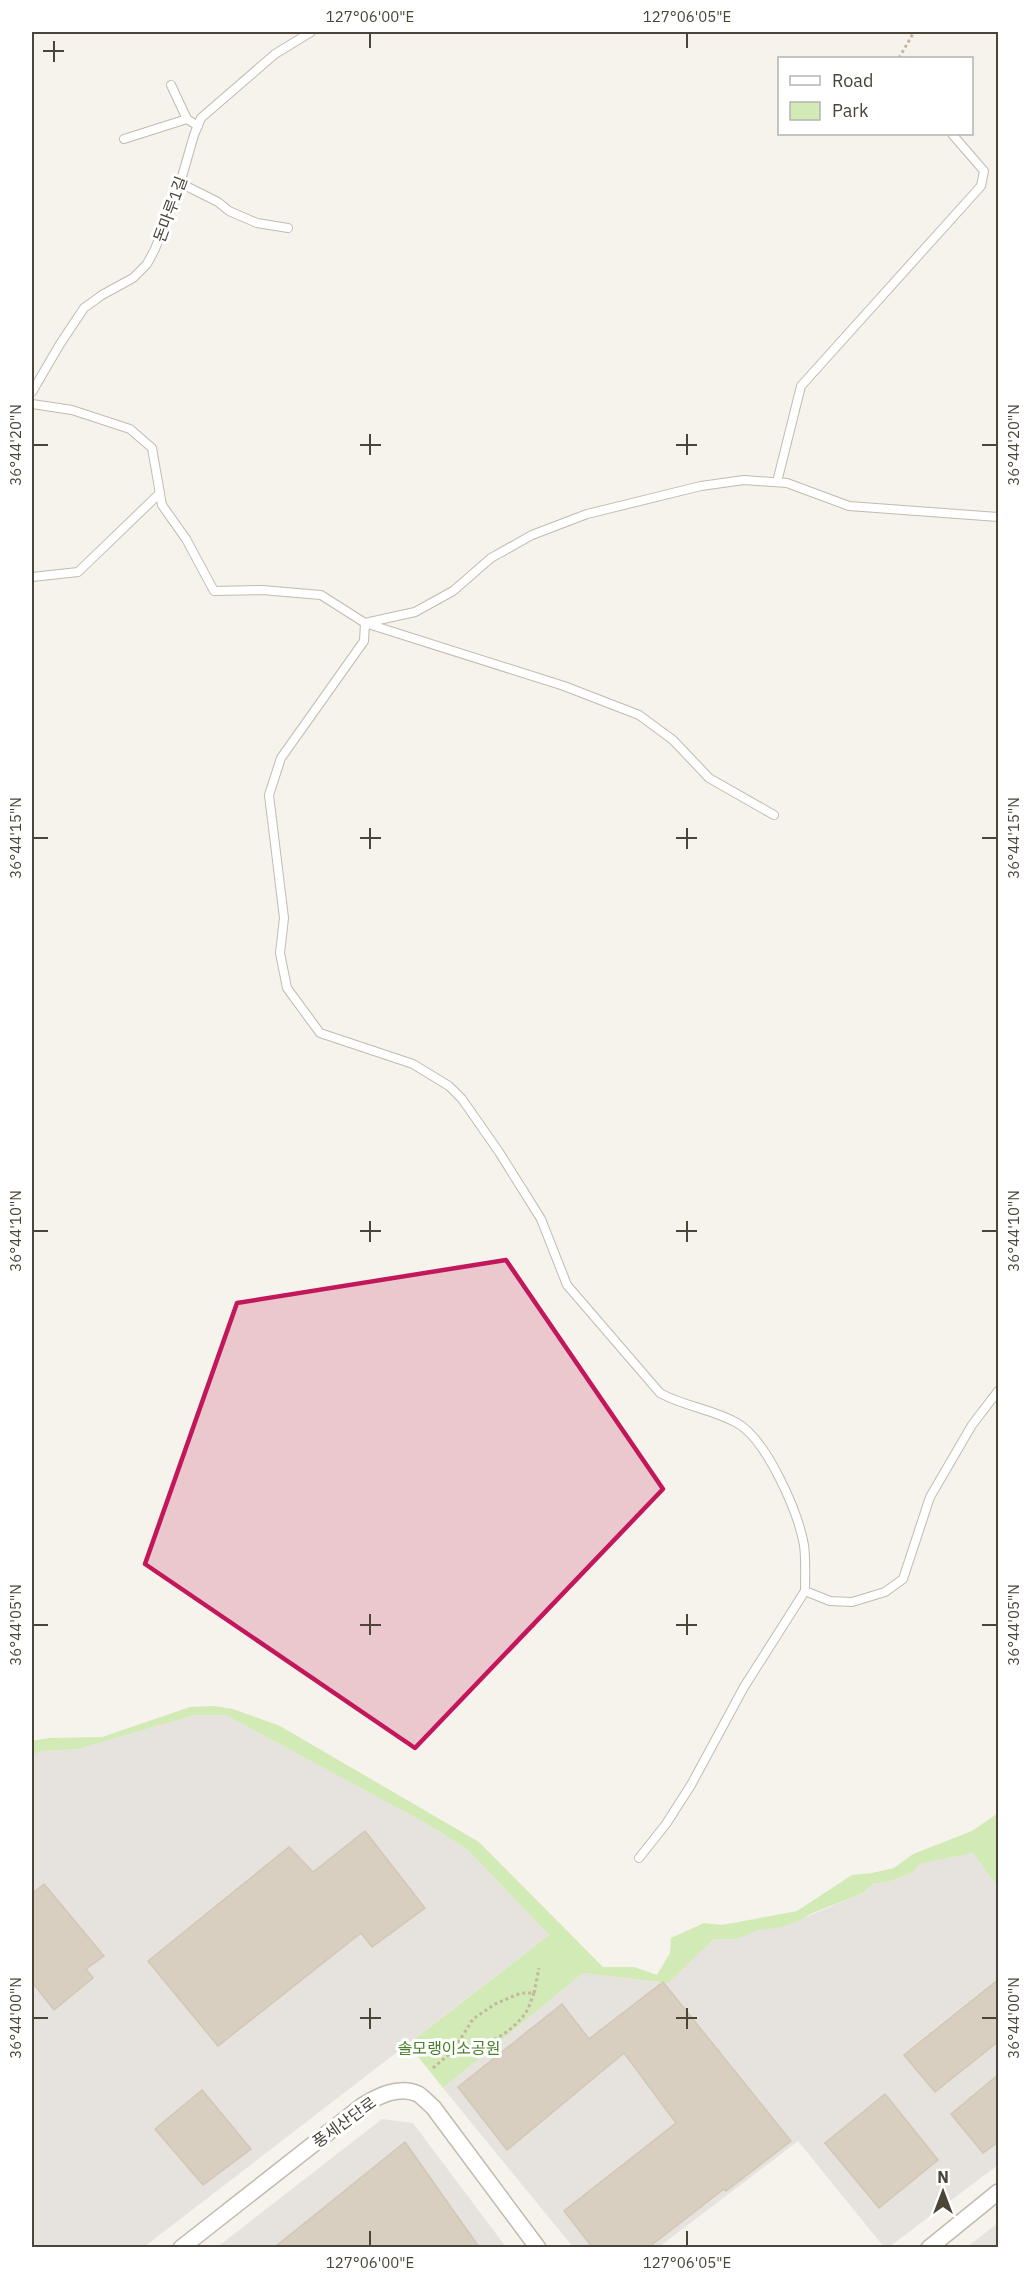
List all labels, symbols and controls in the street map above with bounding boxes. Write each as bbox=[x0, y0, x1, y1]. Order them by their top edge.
text: 127°06'00"E bbox=[326, 7, 414, 26]
text: 127°06'05"E bbox=[643, 7, 731, 26]
legend bbox=[778, 57, 973, 135]
text: Road bbox=[832, 69, 873, 92]
text: Park bbox=[832, 99, 869, 122]
street label: 돈마루1길 bbox=[149, 173, 191, 245]
text: 36°44'20"N bbox=[6, 404, 25, 486]
text: 36°44'20"N bbox=[1004, 404, 1023, 486]
text: 36°44'15"N bbox=[6, 797, 25, 879]
text: 36°44'15"N bbox=[1004, 797, 1023, 879]
text: 36°44'10"N bbox=[6, 1190, 25, 1272]
text: 36°44'10"N bbox=[1004, 1190, 1023, 1272]
text: 36°44'05"N bbox=[6, 1584, 25, 1666]
text: 36°44'05"N bbox=[1004, 1584, 1023, 1666]
text: 36°44'00"N bbox=[6, 1977, 25, 2059]
text: 36°44'00"N bbox=[1004, 1977, 1023, 2059]
park label: 솔모랭이소공원 bbox=[397, 2038, 501, 2058]
street label: 풍세산단로 bbox=[308, 2092, 380, 2152]
north arrow bbox=[913, 2162, 973, 2222]
text: N bbox=[937, 2167, 949, 2187]
text: 127°06'00"E bbox=[326, 2253, 414, 2272]
text: 127°06'05"E bbox=[643, 2253, 731, 2272]

